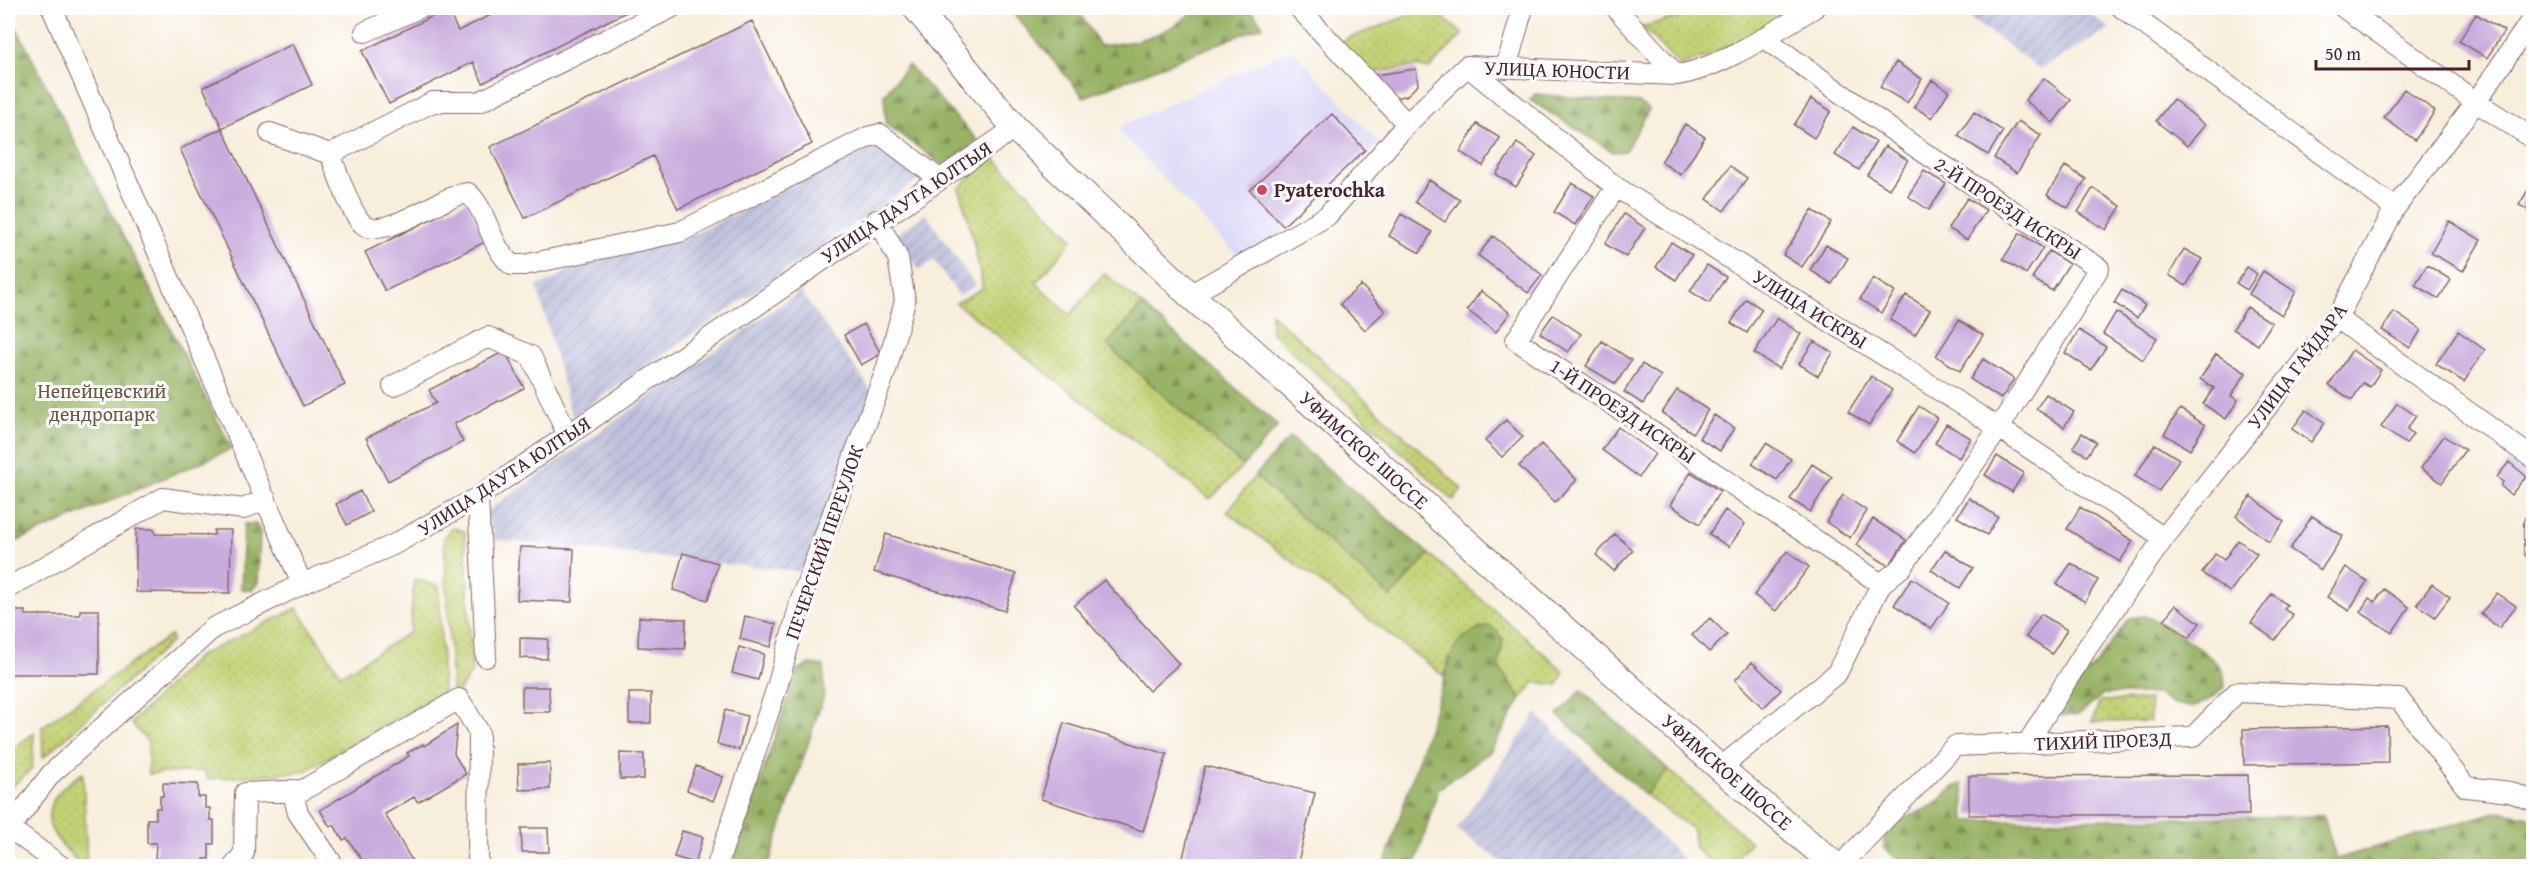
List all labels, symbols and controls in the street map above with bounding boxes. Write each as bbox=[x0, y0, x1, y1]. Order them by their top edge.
scale bar bbox=[2316, 33, 2469, 71]
text: 50 m bbox=[2325, 40, 2361, 67]
street label: УЛИЦА ЮНОСТИ bbox=[1484, 52, 1630, 87]
street label: УЛИЦА ДАУТА ЮЛТЫЯ bbox=[814, 133, 997, 270]
street label: 2-Й ПРОЕЗД ИСКРЫ bbox=[1929, 149, 2088, 266]
place label: Pyaterochka bbox=[1274, 175, 1386, 204]
marker: Pyaterochka bbox=[1255, 183, 1269, 197]
street label: УЛИЦА ИСКРЫ bbox=[1747, 262, 1873, 355]
street label: УЛИЦА ГАЙДАРА bbox=[2240, 297, 2354, 435]
street label: 1-Й ПРОЕЗД ИСКРЫ bbox=[1544, 351, 1702, 470]
park label: Непейцевский дендропарк bbox=[38, 376, 167, 428]
street label: УФИМСКОЕ ШОССЕ bbox=[1293, 384, 1435, 516]
street label: УЛИЦА ДАУТА ЮЛТЫЯ bbox=[412, 409, 596, 542]
street label: ПЕЧЕРСКИЙ ПЕРЕУЛОК bbox=[777, 440, 871, 643]
street label: УФИМСКОЕ ШОССЕ bbox=[1656, 707, 1799, 837]
street label: ТИХИЙ ПРОЕЗД bbox=[2034, 724, 2172, 757]

